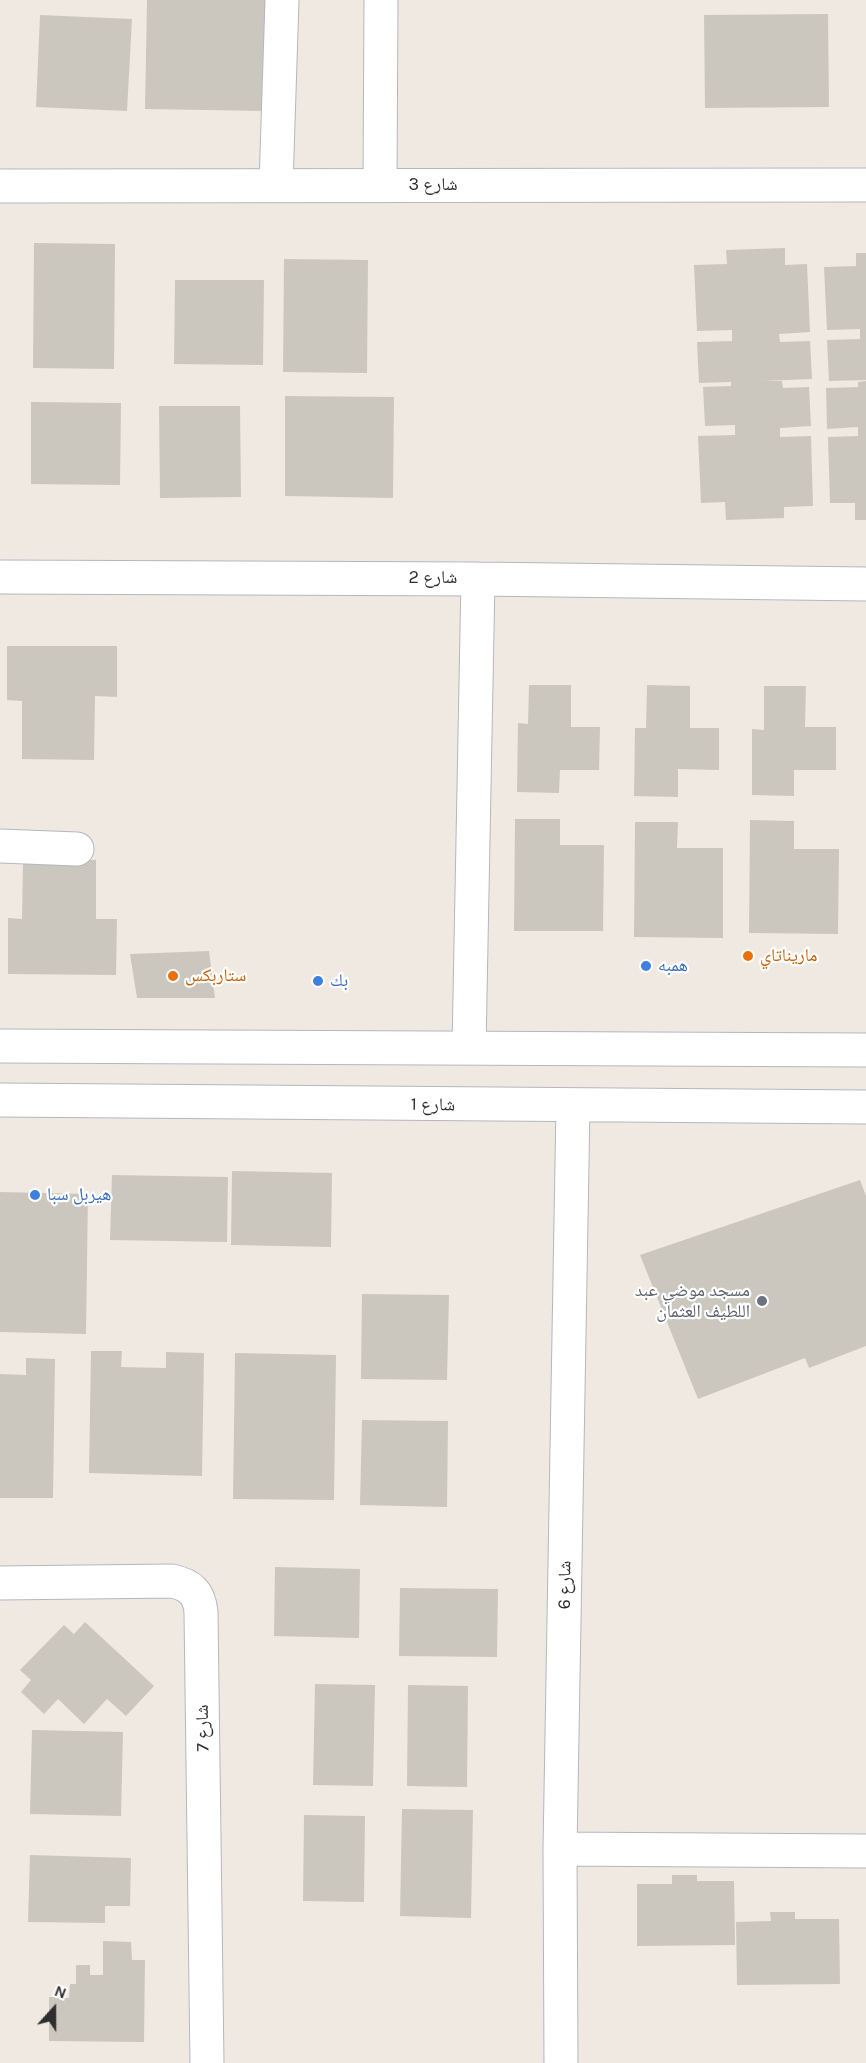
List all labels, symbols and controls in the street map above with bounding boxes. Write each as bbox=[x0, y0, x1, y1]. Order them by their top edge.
street label: شارع 3 bbox=[408, 174, 458, 196]
street label: شارع 2 bbox=[409, 567, 457, 589]
place label: ماريناتاي bbox=[760, 945, 818, 967]
marker: ماريناتاي bbox=[741, 949, 755, 963]
place label: همبه bbox=[658, 955, 688, 977]
marker: همبه bbox=[639, 959, 653, 973]
place label: ستاربكس bbox=[185, 965, 246, 987]
marker: ستاربكس bbox=[166, 969, 180, 983]
place label: بك bbox=[330, 970, 348, 992]
marker: بك bbox=[311, 974, 325, 988]
street label: شارع 1 bbox=[411, 1094, 455, 1116]
place label: هيربل سبا bbox=[47, 1184, 111, 1206]
marker: هيربل سبا bbox=[28, 1188, 42, 1202]
place label: مسجد موضي عبد اللطيف العثمان bbox=[635, 1280, 750, 1322]
marker: مسجد موضي عبد اللطيف العثمان bbox=[755, 1294, 769, 1308]
street label: شارع 6 bbox=[554, 1560, 576, 1610]
street label: شارع 7 bbox=[192, 1704, 214, 1752]
north arrow bbox=[24, 1979, 84, 2039]
text: N bbox=[52, 1981, 69, 2003]

